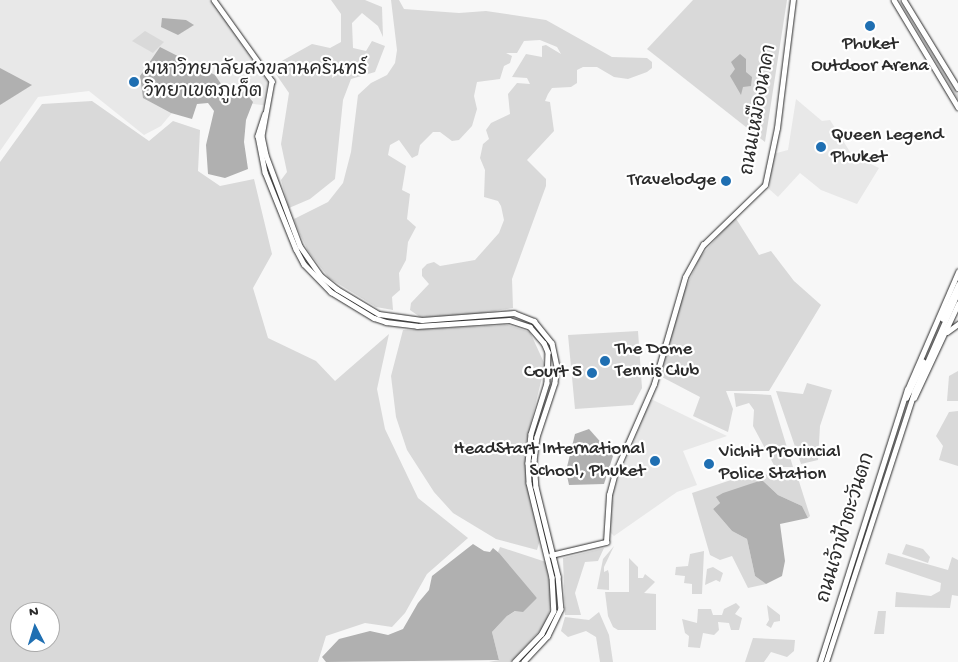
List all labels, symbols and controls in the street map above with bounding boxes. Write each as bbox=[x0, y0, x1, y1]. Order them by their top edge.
marker: Phuket Outdoor Arena bbox=[864, 20, 876, 32]
place label: Phuket Outdoor Arena bbox=[811, 34, 929, 78]
street label: ถนนเหมืองนาคา bbox=[737, 43, 783, 177]
place label: มหาวิทยาลัยสงขลานครินทร์ วิทยาเขตภูเก็ต bbox=[144, 60, 367, 104]
marker: มหาวิทยาลัยสงขลานครินทร์ วิทยาเขตภูเก็ต bbox=[128, 76, 140, 88]
place label: Queen Legend Phuket bbox=[831, 125, 943, 169]
marker: Queen Legend Phuket bbox=[815, 141, 827, 153]
place label: Travelodge bbox=[627, 170, 716, 192]
marker: Travelodge bbox=[720, 175, 732, 187]
place label: The Dome Tennis Club bbox=[615, 339, 699, 383]
marker: The Dome Tennis Club bbox=[599, 355, 611, 367]
place label: Court 5 bbox=[524, 362, 582, 384]
marker: Court 5 bbox=[586, 367, 598, 379]
place label: HeadStart International School, Phuket bbox=[454, 439, 645, 483]
place label: Vichit Provincial Police Station bbox=[719, 442, 841, 486]
street label: ถนนเจ้าฟ้าตะวันตก bbox=[813, 450, 881, 606]
marker: HeadStart International School, Phuket bbox=[649, 455, 661, 467]
marker: Vichit Provincial Police Station bbox=[703, 458, 715, 470]
north arrow bbox=[10, 602, 60, 652]
text: N bbox=[28, 604, 39, 621]

